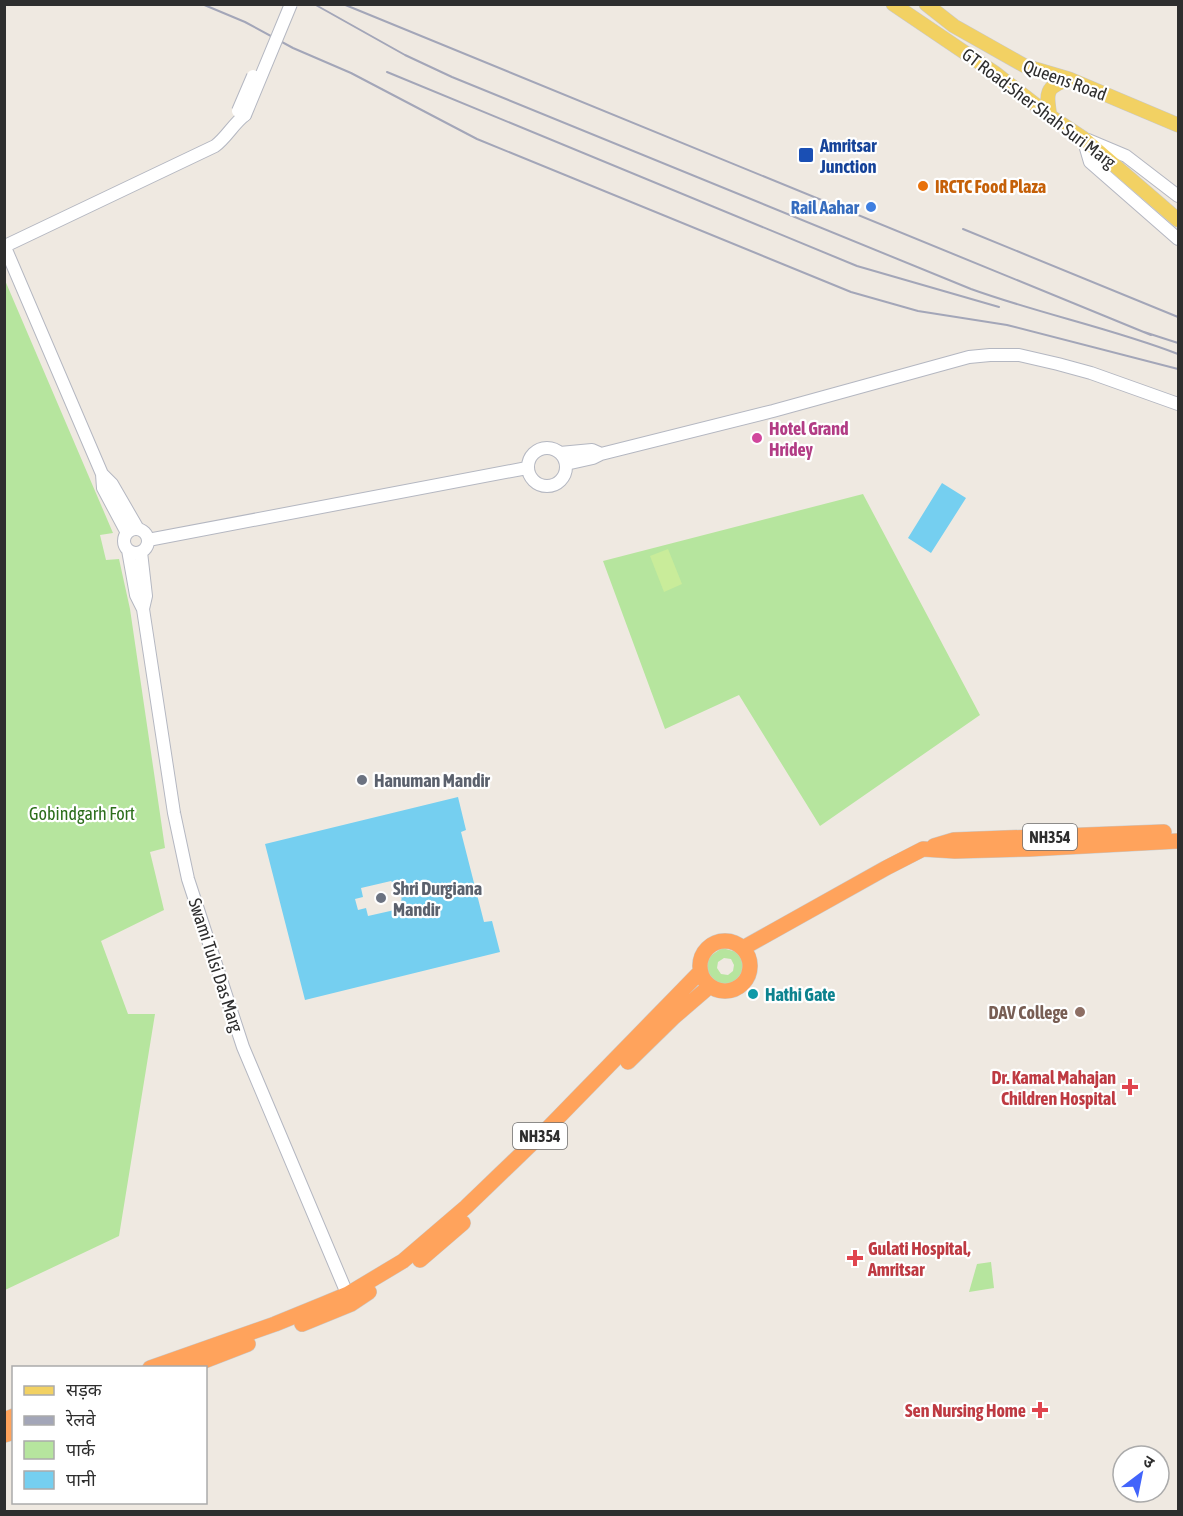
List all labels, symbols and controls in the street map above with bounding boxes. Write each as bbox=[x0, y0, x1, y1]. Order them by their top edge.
street label: GT Road;Sher Shah Suri Marg bbox=[958, 43, 1120, 173]
street label: Queens Road bbox=[1020, 55, 1110, 105]
place label: Amritsar Junction bbox=[819, 135, 877, 177]
marker: Amritsar Junction bbox=[797, 146, 815, 164]
place label: IRCTC Food Plaza bbox=[935, 176, 1046, 197]
marker: IRCTC Food Plaza bbox=[916, 179, 930, 193]
place label: Rail Aahar bbox=[791, 197, 860, 218]
marker: Rail Aahar bbox=[864, 200, 878, 214]
place label: Hotel Grand Hridey bbox=[769, 418, 848, 460]
marker: Hotel Grand Hridey bbox=[750, 431, 764, 445]
place label: Hanuman Mandir bbox=[374, 770, 491, 791]
marker: Hanuman Mandir bbox=[355, 773, 369, 787]
park label: Gobindgarh Fort bbox=[29, 803, 135, 824]
road number: NH354 bbox=[1023, 824, 1077, 850]
place label: Shri Durgiana Mandir bbox=[393, 878, 482, 920]
marker: Shri Durgiana Mandir bbox=[374, 891, 388, 905]
street label: Swami Tulsi Das Marg bbox=[184, 895, 248, 1035]
place label: Hathi Gate bbox=[765, 984, 835, 1005]
marker: Hathi Gate bbox=[746, 987, 760, 1001]
place label: DAV College bbox=[989, 1002, 1068, 1023]
marker: DAV College bbox=[1073, 1005, 1087, 1019]
place label: Dr. Kamal Mahajan Children Hospital bbox=[991, 1067, 1116, 1109]
marker: Dr. Kamal Mahajan Children Hospital bbox=[1121, 1078, 1139, 1096]
road number: NH354 bbox=[513, 1123, 567, 1149]
place label: Gulati Hospital, Amritsar bbox=[867, 1238, 971, 1280]
marker: Gulati Hospital, Amritsar bbox=[846, 1249, 864, 1267]
legend bbox=[12, 1366, 207, 1504]
text: सड़क bbox=[66, 1379, 103, 1400]
place label: Sen Nursing Home bbox=[905, 1400, 1026, 1421]
marker: Sen Nursing Home bbox=[1031, 1401, 1049, 1419]
text: रेलवे bbox=[65, 1409, 97, 1430]
text: पार्क bbox=[66, 1439, 96, 1460]
north arrow bbox=[1111, 1444, 1171, 1504]
text: उ bbox=[1140, 1451, 1158, 1472]
text: पानी bbox=[66, 1469, 96, 1490]

